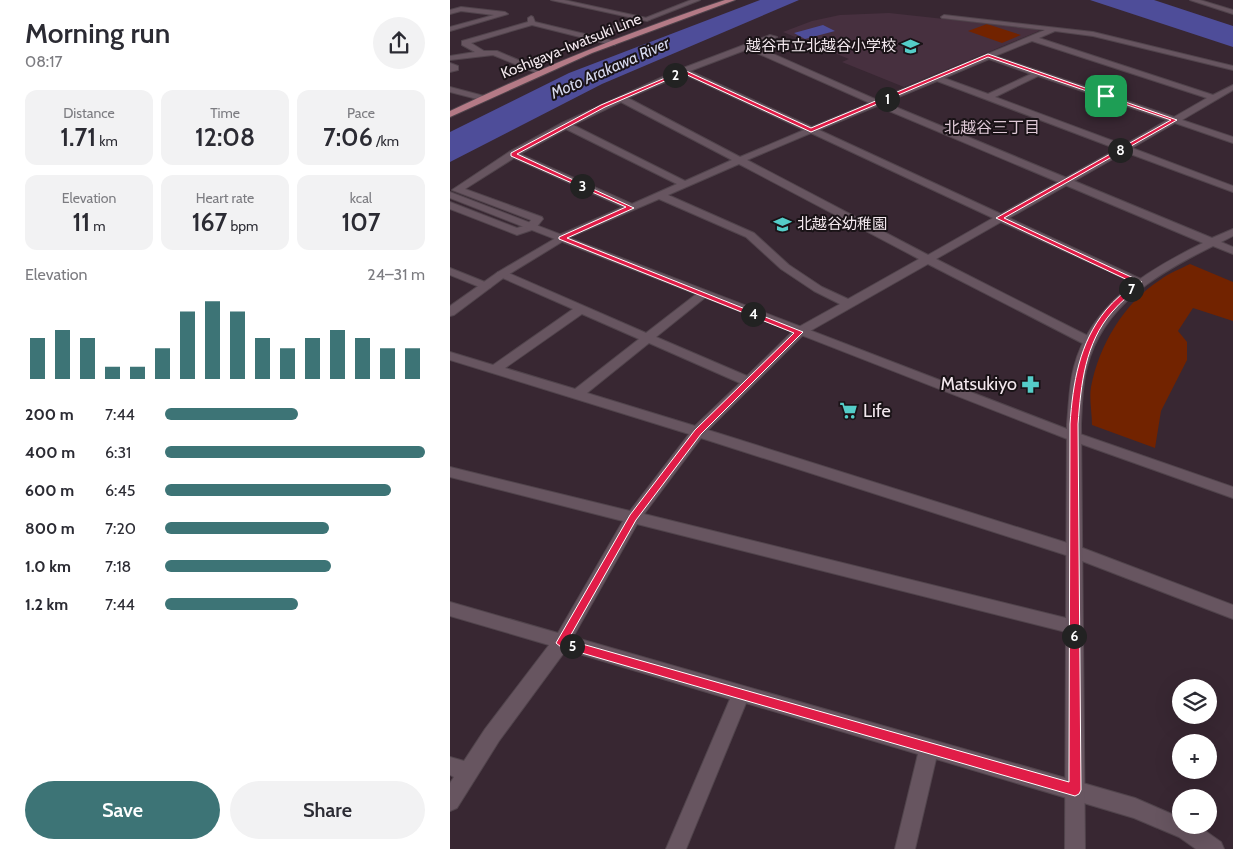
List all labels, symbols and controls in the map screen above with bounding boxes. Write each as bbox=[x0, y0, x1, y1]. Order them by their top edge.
street label: Koshigaya-Iwatsuki Line bbox=[498, 9, 644, 82]
text: Morning run bbox=[25, 16, 170, 50]
button: share bbox=[373, 17, 425, 69]
water label: Moto Arakawa River bbox=[547, 33, 673, 103]
school or university icon: 越谷市立北越谷小学校 bbox=[900, 36, 920, 56]
place label: 越谷市立北越谷小学校 bbox=[745, 37, 896, 55]
text: 08:17 bbox=[25, 52, 62, 71]
pin: 2 bbox=[662, 62, 688, 88]
text: 2 bbox=[672, 66, 679, 84]
pin bbox=[1085, 75, 1127, 117]
icon: arrive bbox=[1092, 82, 1120, 110]
pin: 1 bbox=[874, 86, 900, 112]
text: 1 bbox=[885, 90, 890, 108]
text: Distance bbox=[63, 104, 115, 122]
text: Time bbox=[210, 104, 240, 122]
text: Pace bbox=[347, 104, 375, 122]
district label: 北越谷三丁目 bbox=[944, 118, 1040, 137]
text: 1.71 bbox=[60, 122, 96, 152]
text: 12:08 bbox=[195, 122, 255, 152]
text: 7:06 bbox=[323, 122, 373, 152]
text: km bbox=[96, 132, 118, 150]
text: /km bbox=[373, 132, 399, 150]
pin: 8 bbox=[1108, 138, 1132, 162]
text: 8 bbox=[1116, 141, 1125, 159]
pin: 3 bbox=[570, 174, 594, 198]
text: 3 bbox=[579, 177, 586, 195]
text: Elevation bbox=[62, 189, 116, 207]
text: Heart rate bbox=[196, 189, 254, 207]
text: kcal bbox=[350, 189, 372, 207]
text: 11 bbox=[72, 207, 90, 237]
text: 167 bbox=[192, 207, 227, 237]
text: 107 bbox=[341, 207, 381, 237]
school or university icon: 北越谷幼稚園 bbox=[773, 214, 793, 234]
place label: 北越谷幼稚園 bbox=[797, 215, 887, 233]
text: m bbox=[90, 217, 106, 235]
text: bpm bbox=[227, 217, 258, 235]
text: Elevation bbox=[25, 265, 88, 284]
text: 24–31 m bbox=[367, 265, 425, 284]
pin: 7 bbox=[1118, 276, 1144, 302]
text: 7 bbox=[1128, 280, 1135, 298]
pin: 4 bbox=[740, 302, 766, 326]
text: 4 bbox=[749, 305, 758, 323]
place label: Matsukiyo bbox=[940, 373, 1017, 395]
pharmacy icon: Matsukiyo bbox=[1021, 374, 1041, 394]
place label: Life bbox=[863, 400, 891, 422]
supermarket icon: Life bbox=[839, 401, 859, 421]
text: 200 m bbox=[25, 405, 74, 424]
text: 7:44 bbox=[105, 405, 135, 424]
text: 400 m bbox=[25, 443, 75, 462]
text: 6:31 bbox=[105, 443, 131, 462]
text: 600 m bbox=[25, 481, 74, 500]
text: 6:45 bbox=[105, 481, 135, 500]
text: 800 m bbox=[25, 519, 75, 538]
text: 7:20 bbox=[105, 519, 136, 538]
text: 1.0 km bbox=[25, 557, 71, 576]
text: 7:18 bbox=[105, 557, 131, 576]
text: 1.2 km bbox=[25, 595, 68, 614]
text: 7:44 bbox=[105, 595, 135, 614]
pin: 6 bbox=[1062, 624, 1086, 648]
text: 6 bbox=[1071, 627, 1078, 645]
pin: 5 bbox=[560, 634, 584, 658]
text: 5 bbox=[569, 637, 576, 655]
map controls bbox=[1172, 679, 1217, 834]
button: layers bbox=[1172, 679, 1217, 724]
button: + bbox=[1172, 734, 1217, 779]
button: Save bbox=[25, 781, 220, 839]
button: Share bbox=[230, 781, 425, 839]
button: − bbox=[1172, 789, 1217, 834]

